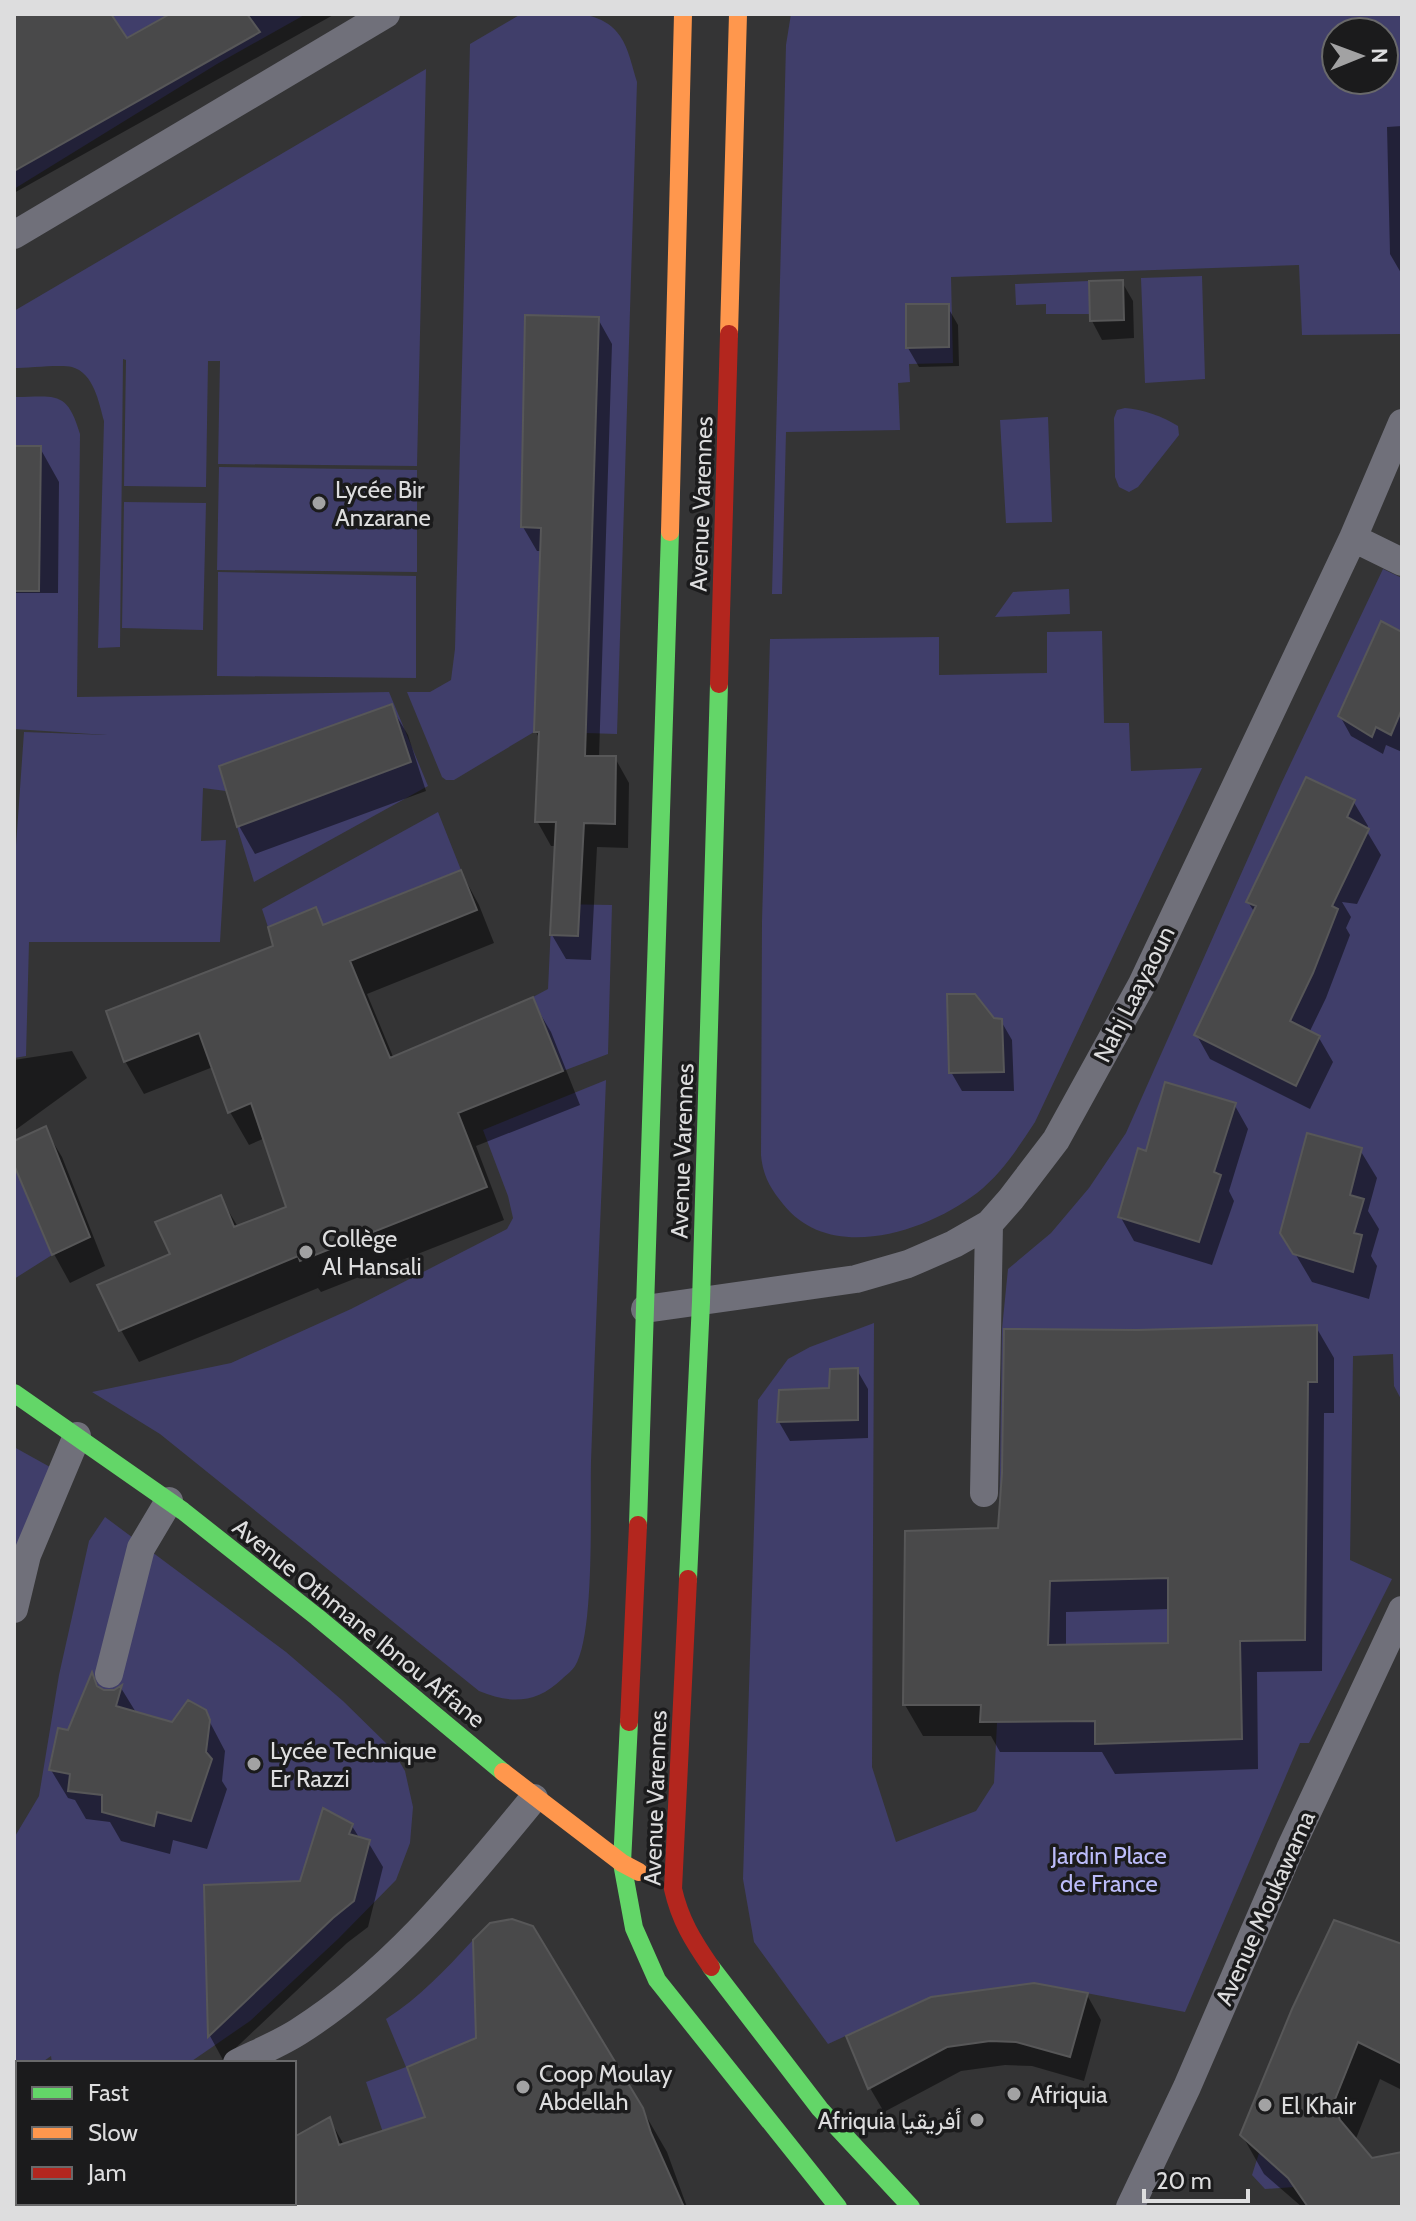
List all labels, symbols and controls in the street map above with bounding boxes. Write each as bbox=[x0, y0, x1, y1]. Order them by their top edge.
north arrow bbox=[1320, 16, 1400, 96]
text: N bbox=[1366, 48, 1393, 64]
street label: Avenue Varennes bbox=[683, 416, 719, 592]
place label: Lycée Bir Anzarane bbox=[335, 475, 431, 532]
marker: Lycée Bir Anzarane bbox=[310, 494, 328, 512]
street label: Nahj Laayaoun bbox=[1087, 921, 1181, 1067]
street label: Avenue Varennes bbox=[664, 1063, 700, 1239]
place label: Collège Al Hansali bbox=[322, 1224, 422, 1281]
marker: Collège Al Hansali bbox=[297, 1243, 315, 1261]
street label: Avenue Othmane Ibnou Affane bbox=[227, 1512, 491, 1734]
street label: Avenue Varennes bbox=[637, 1710, 673, 1886]
place label: Lycée Technique Er Razzi bbox=[270, 1736, 437, 1793]
marker: Lycée Technique Er Razzi bbox=[245, 1755, 263, 1773]
street label: Avenue Moukawama bbox=[1209, 1806, 1321, 2010]
park label: Jardin Place de France bbox=[1050, 1841, 1167, 1898]
place label: Coop Moulay Abdellah bbox=[539, 2059, 672, 2116]
legend bbox=[16, 2061, 296, 2205]
text: Fast bbox=[88, 2078, 129, 2107]
marker: Coop Moulay Abdellah bbox=[514, 2078, 532, 2096]
place label: Afriquia bbox=[1030, 2080, 1108, 2109]
marker: Afriquia bbox=[1005, 2085, 1023, 2103]
place label: El Khair bbox=[1281, 2091, 1357, 2120]
marker: El Khair bbox=[1256, 2096, 1274, 2114]
place label: Afriquia أفريقيا bbox=[818, 2106, 961, 2136]
marker: Afriquia أفريقيا bbox=[968, 2111, 986, 2129]
text: Slow bbox=[88, 2118, 138, 2147]
scale bar bbox=[1144, 2153, 1248, 2203]
text: Jam bbox=[87, 2158, 126, 2187]
text: 20 m bbox=[1156, 2166, 1212, 2195]

